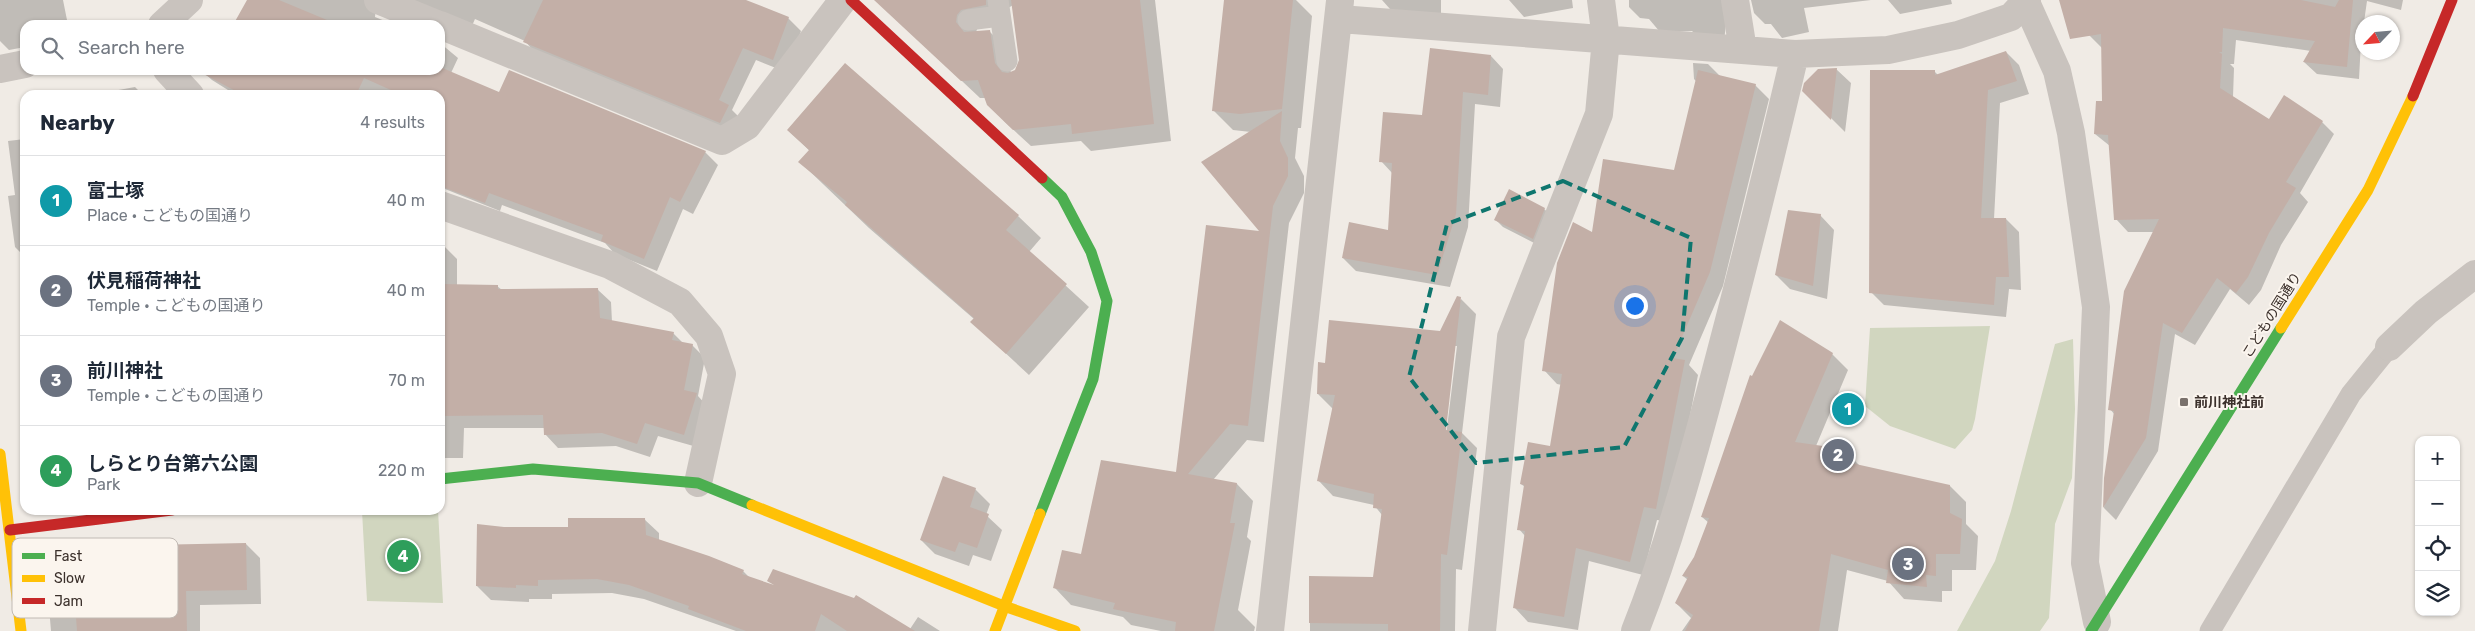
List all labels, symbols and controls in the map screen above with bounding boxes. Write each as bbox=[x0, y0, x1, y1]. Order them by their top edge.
north arrow bbox=[2355, 15, 2400, 60]
search box bbox=[20, 20, 445, 75]
icon: search bbox=[38, 34, 66, 62]
text: Search here bbox=[78, 36, 185, 59]
text: Nearby bbox=[40, 110, 115, 135]
text: 4 results bbox=[360, 113, 425, 132]
text: 富士塚 bbox=[87, 179, 144, 202]
text: 1 bbox=[52, 191, 60, 210]
text: 40 m bbox=[387, 191, 425, 210]
text: Place · こどもの国通り bbox=[87, 206, 253, 225]
text: 伏見稲荷神社 bbox=[87, 269, 201, 292]
street label: こどもの国通り bbox=[2239, 269, 2305, 361]
text: 2 bbox=[51, 281, 61, 300]
text: 40 m bbox=[387, 281, 425, 300]
your location bbox=[1622, 293, 1648, 319]
text: Temple · こどもの国通り bbox=[87, 296, 265, 315]
text: 前川神社 bbox=[87, 359, 163, 382]
text: 3 bbox=[51, 371, 61, 390]
text: 70 m bbox=[388, 371, 425, 390]
text: Temple · こどもの国通り bbox=[87, 386, 265, 405]
pin: 1 bbox=[1832, 390, 1864, 428]
place label: 前川神社前 bbox=[2194, 394, 2264, 411]
marker: 前川神社前 bbox=[2178, 396, 2190, 408]
pin: 2 bbox=[1822, 436, 1854, 474]
map controls bbox=[2415, 436, 2460, 616]
button: + bbox=[2415, 436, 2460, 481]
text: しらとり台第六公園 bbox=[87, 452, 258, 475]
text: 4 bbox=[51, 461, 61, 480]
text: 220 m bbox=[378, 461, 425, 480]
text: Park bbox=[87, 475, 120, 494]
button: − bbox=[2415, 481, 2460, 526]
button: locate bbox=[2415, 526, 2460, 571]
pin: 4 bbox=[387, 537, 419, 575]
legend bbox=[12, 538, 178, 618]
pin: 3 bbox=[1892, 545, 1924, 583]
text: Fast bbox=[54, 548, 83, 565]
text: Slow bbox=[54, 570, 85, 587]
button: layers bbox=[2415, 571, 2460, 616]
text: Jam bbox=[54, 593, 83, 610]

